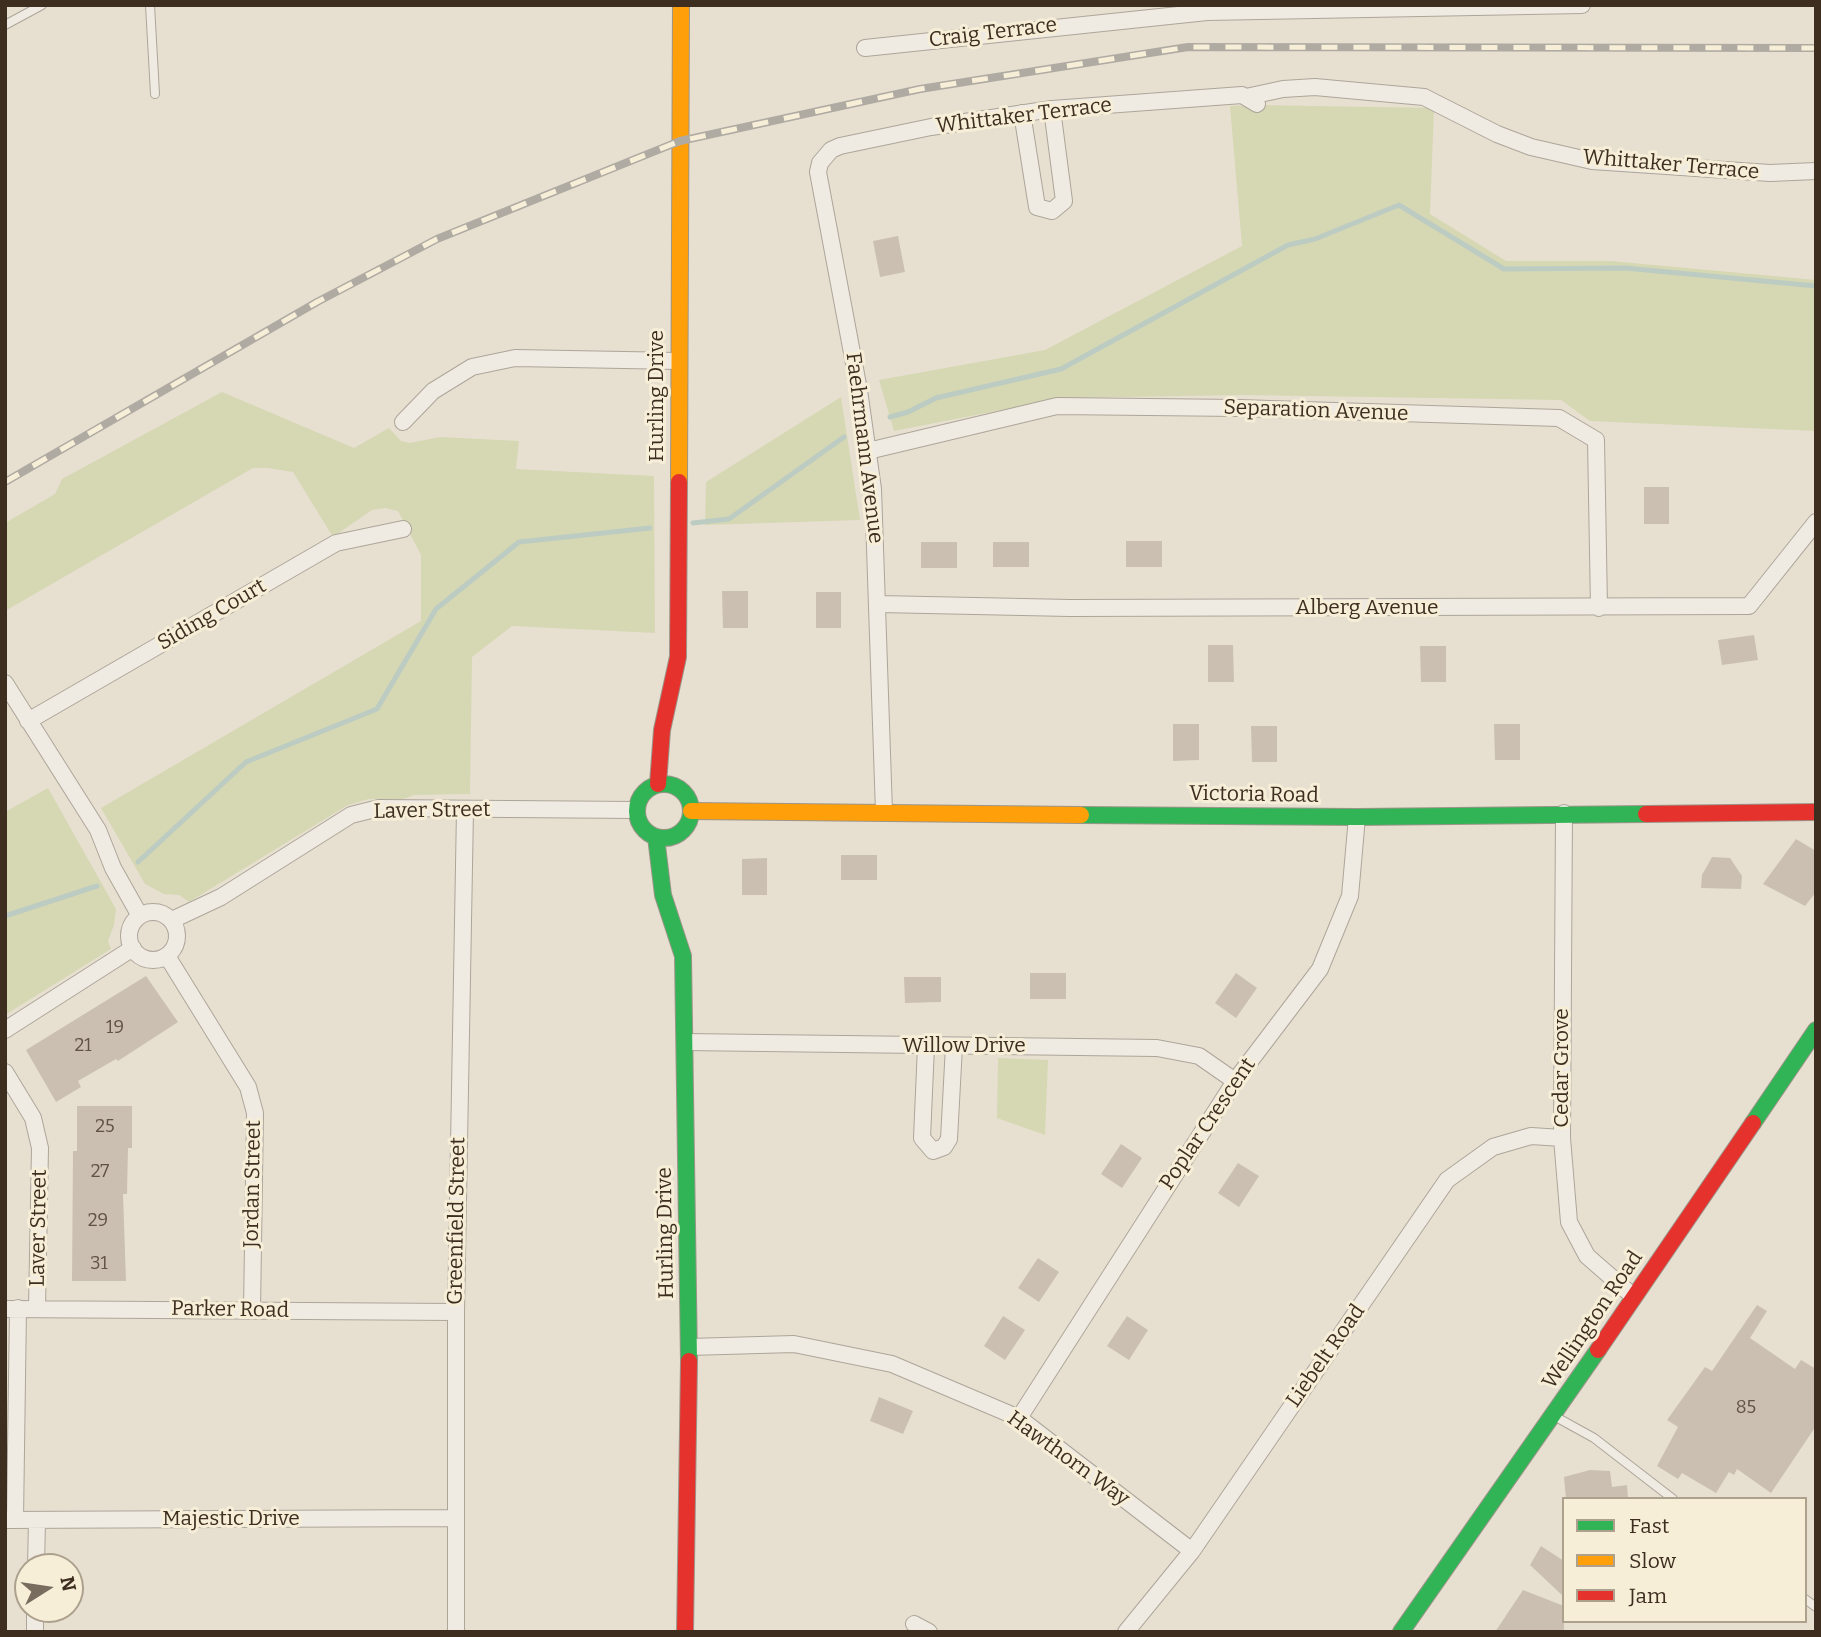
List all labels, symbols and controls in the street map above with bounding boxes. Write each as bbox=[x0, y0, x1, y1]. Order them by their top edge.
street label: Craig Terrace bbox=[927, 13, 1059, 53]
street label: Whittaker Terrace bbox=[935, 93, 1113, 139]
street label: Whittaker Terrace bbox=[1582, 145, 1760, 185]
street label: Hurling Drive bbox=[644, 330, 670, 462]
street label: Faehrmann Avenue bbox=[840, 351, 888, 545]
street label: Separation Avenue bbox=[1223, 395, 1409, 427]
street label: Siding Court bbox=[153, 574, 271, 656]
street label: Alberg Avenue bbox=[1296, 595, 1438, 621]
street label: Victoria Road bbox=[1189, 781, 1319, 809]
street label: Laver Street bbox=[373, 797, 491, 825]
street label: Cedar Grove bbox=[1549, 1008, 1575, 1128]
house number: 19 bbox=[106, 1017, 124, 1039]
street label: Willow Drive bbox=[902, 1033, 1026, 1059]
house number: 21 bbox=[74, 1035, 92, 1057]
street label: Poplar Crescent bbox=[1155, 1053, 1261, 1195]
house number: 25 bbox=[95, 1116, 115, 1138]
street label: Jordan Street bbox=[239, 1120, 267, 1248]
street label: Greenfield Street bbox=[443, 1137, 471, 1305]
house number: 27 bbox=[91, 1161, 109, 1183]
street label: Hurling Drive bbox=[652, 1167, 680, 1299]
street label: Laver Street bbox=[25, 1169, 53, 1287]
house number: 29 bbox=[88, 1210, 108, 1232]
street label: Wellington Road bbox=[1538, 1246, 1648, 1394]
house number: 31 bbox=[90, 1253, 108, 1275]
street label: Parker Road bbox=[171, 1296, 289, 1324]
street label: Liebelt Road bbox=[1281, 1300, 1371, 1412]
house number: 85 bbox=[1736, 1397, 1756, 1419]
street label: Hawthorn Way bbox=[1002, 1406, 1134, 1512]
legend bbox=[1562, 1497, 1807, 1623]
street label: Majestic Drive bbox=[162, 1506, 300, 1532]
text: Fast bbox=[1629, 1513, 1669, 1539]
text: Slow bbox=[1629, 1548, 1676, 1574]
north arrow bbox=[14, 1553, 84, 1623]
text: N bbox=[55, 1574, 81, 1594]
text: Jam bbox=[1629, 1583, 1667, 1609]

